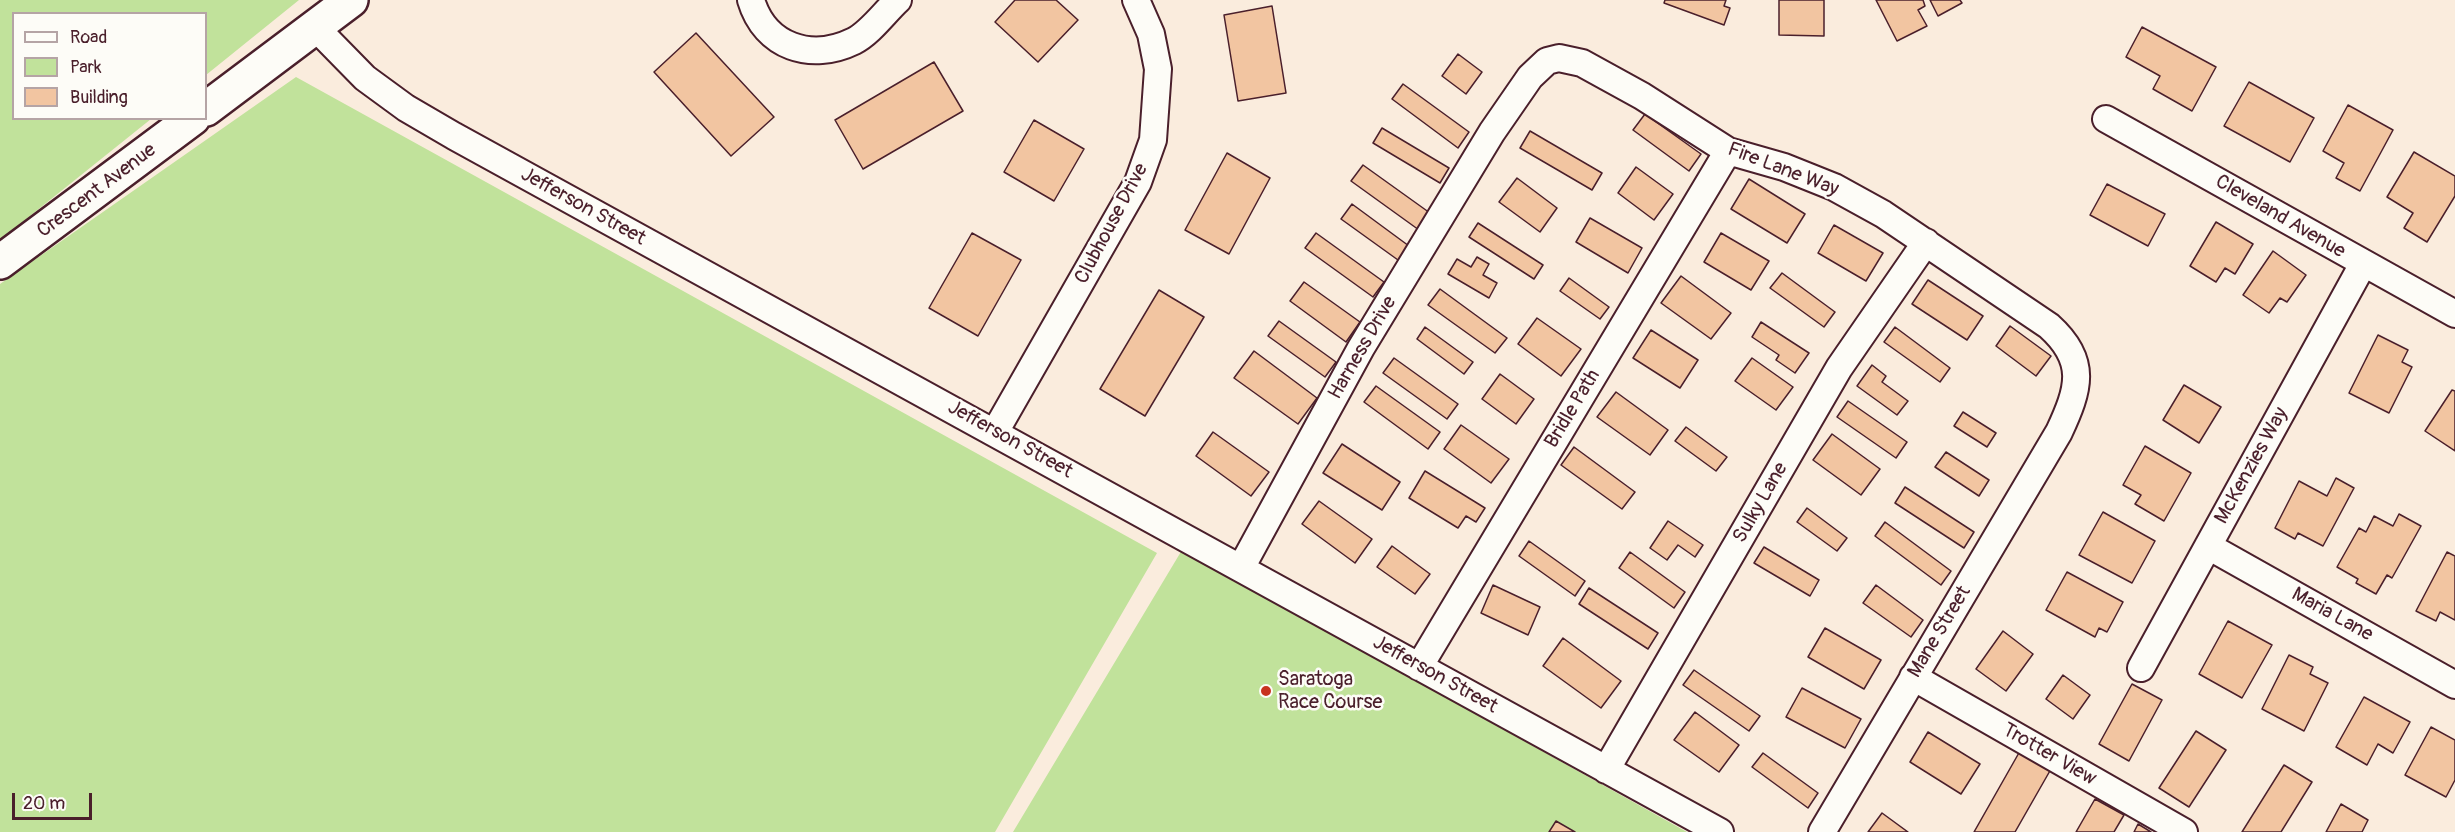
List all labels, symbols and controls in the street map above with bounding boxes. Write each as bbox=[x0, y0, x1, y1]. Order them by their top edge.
legend bbox=[12, 12, 207, 120]
text: Road bbox=[70, 26, 107, 49]
text: Park bbox=[70, 56, 102, 79]
text: Building bbox=[70, 86, 128, 109]
street label: Fire Lane Way bbox=[1724, 138, 1842, 202]
street label: Crescent Avenue bbox=[33, 139, 161, 243]
street label: Clubhouse Drive bbox=[1070, 160, 1154, 288]
street label: Jefferson Street bbox=[516, 163, 650, 251]
street label: Cleveland Avenue bbox=[2211, 170, 2349, 264]
street label: Harness Drive bbox=[1324, 292, 1402, 404]
street label: Bridle Path bbox=[1540, 365, 1606, 453]
street label: Jefferson Street bbox=[943, 396, 1077, 484]
street label: McKenzies Way bbox=[2210, 404, 2294, 528]
street label: Sulky Lane bbox=[1728, 459, 1794, 547]
street label: Mane Street bbox=[1903, 582, 1977, 682]
street label: Maria Lane bbox=[2287, 583, 2377, 647]
street label: Jefferson Street bbox=[1368, 631, 1502, 719]
place label: Saratoga Race Course bbox=[1278, 668, 1382, 715]
marker: Saratoga Race Course bbox=[1259, 684, 1273, 698]
street label: Trotter View bbox=[1998, 719, 2100, 791]
scale bar bbox=[15, 781, 94, 819]
text: 20 m bbox=[23, 792, 65, 815]

